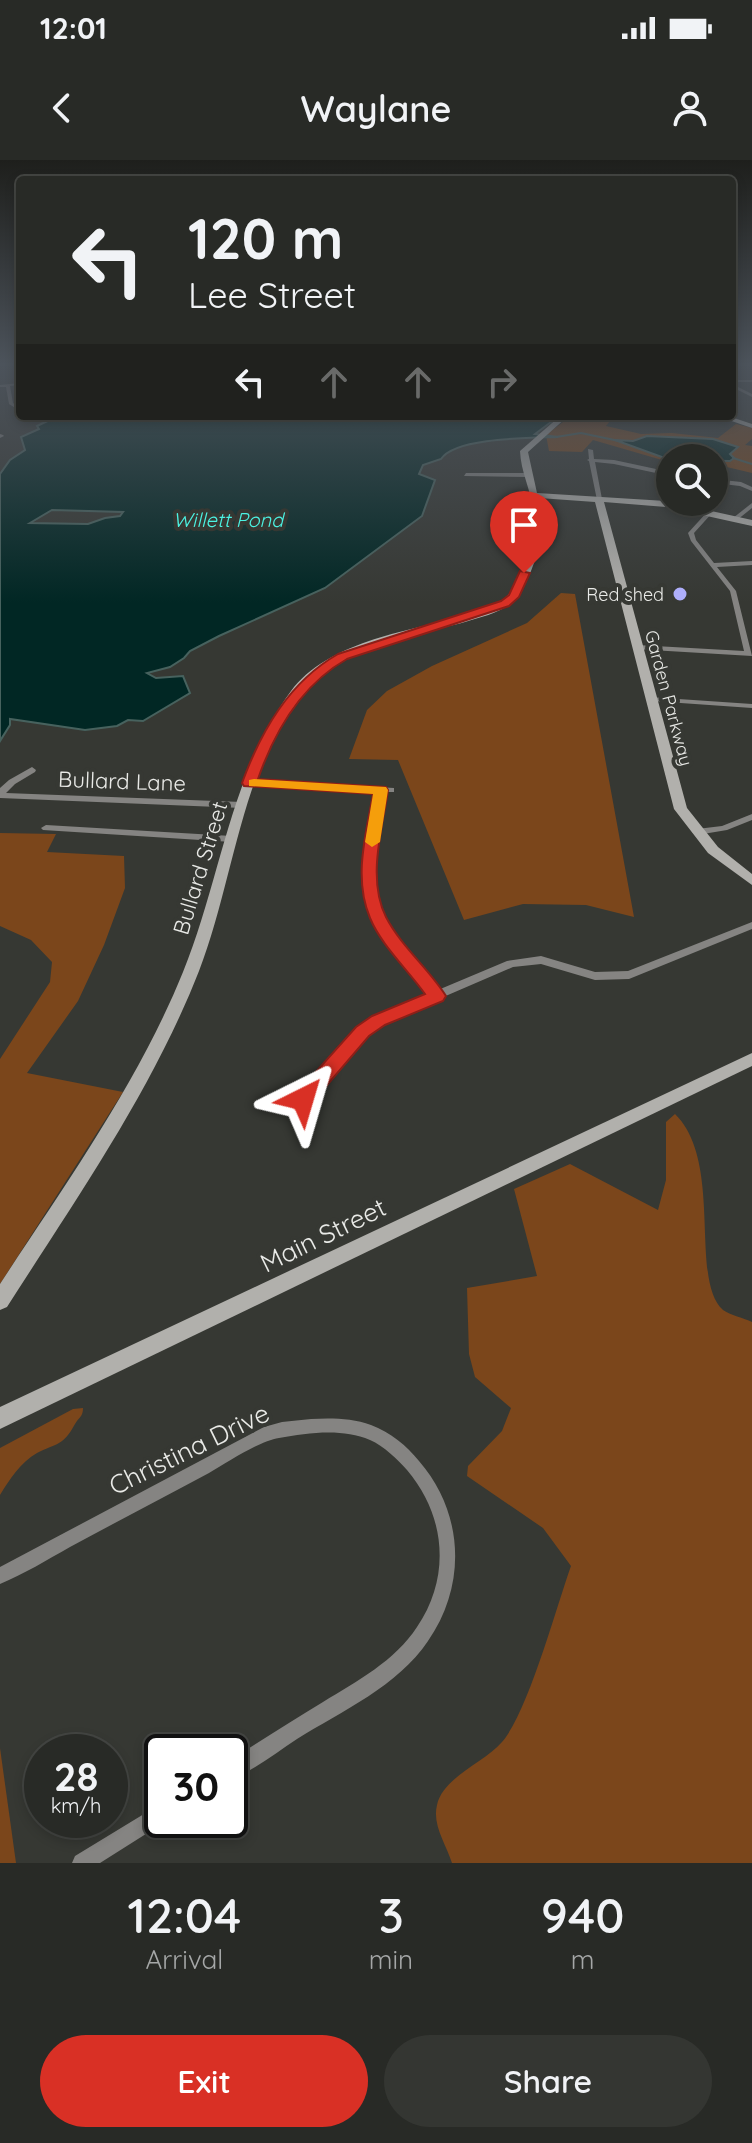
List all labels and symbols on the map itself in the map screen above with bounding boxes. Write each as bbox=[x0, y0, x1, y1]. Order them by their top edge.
pin bbox=[490, 491, 558, 573]
water label: Willett Pond bbox=[173, 507, 286, 532]
place label: Red shed bbox=[586, 583, 664, 606]
marker: Red shed bbox=[671, 585, 689, 603]
street label: Garden Parkway bbox=[640, 628, 698, 768]
street label: Bullard Lane bbox=[58, 765, 186, 797]
street label: Bullard Street bbox=[166, 798, 234, 938]
position arrow bbox=[261, 1057, 345, 1141]
street label: Main Street bbox=[255, 1190, 391, 1280]
street label: Christina Drive bbox=[103, 1396, 275, 1502]
speed limit sign: 30 bbox=[144, 1734, 248, 1838]

